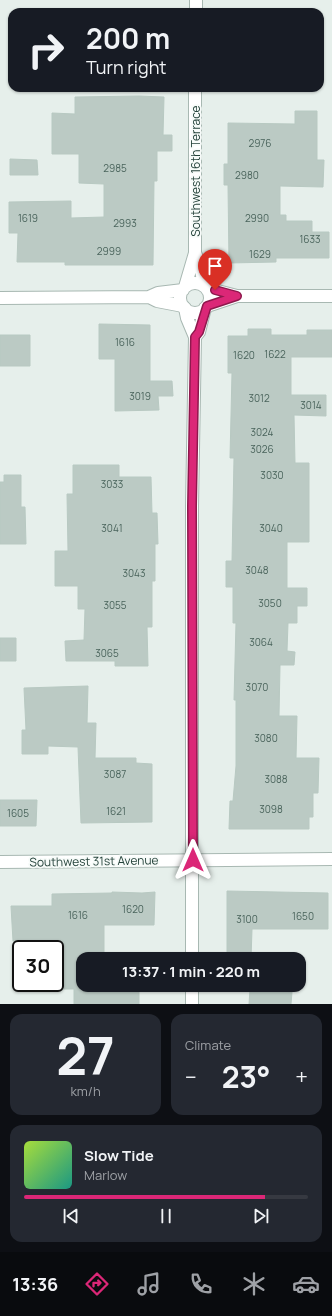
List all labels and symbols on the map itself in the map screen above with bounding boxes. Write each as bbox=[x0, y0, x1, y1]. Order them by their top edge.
street label: Southwest 16th Terrace bbox=[187, 105, 204, 237]
house number: 2976 bbox=[249, 136, 272, 150]
house number: 2985 bbox=[103, 161, 127, 175]
house number: 2980 bbox=[235, 168, 259, 182]
house number: 1619 bbox=[18, 211, 38, 225]
house number: 2990 bbox=[245, 211, 269, 225]
house number: 2993 bbox=[113, 216, 137, 230]
house number: 1633 bbox=[299, 232, 321, 246]
house number: 2999 bbox=[97, 244, 121, 258]
house number: 1629 bbox=[249, 247, 271, 261]
pin bbox=[198, 249, 232, 290]
house number: 1616 bbox=[115, 335, 135, 349]
house number: 1622 bbox=[264, 347, 286, 361]
house number: 1620 bbox=[233, 348, 255, 362]
house number: 3019 bbox=[129, 389, 151, 403]
house number: 3012 bbox=[248, 391, 270, 405]
house number: 3014 bbox=[300, 398, 322, 412]
house number: 3024 bbox=[250, 425, 274, 439]
house number: 3026 bbox=[250, 442, 274, 456]
house number: 3030 bbox=[260, 468, 284, 482]
house number: 3033 bbox=[101, 477, 123, 491]
house number: 3041 bbox=[101, 521, 123, 535]
house number: 3040 bbox=[259, 521, 283, 535]
house number: 3048 bbox=[245, 563, 269, 577]
house number: 3043 bbox=[122, 566, 146, 580]
house number: 3050 bbox=[258, 596, 282, 610]
house number: 3055 bbox=[103, 598, 127, 612]
house number: 3064 bbox=[249, 635, 273, 649]
house number: 3065 bbox=[95, 646, 119, 660]
house number: 3070 bbox=[246, 680, 268, 694]
house number: 3080 bbox=[254, 731, 278, 745]
house number: 3087 bbox=[104, 767, 126, 781]
house number: 3088 bbox=[264, 772, 288, 786]
house number: 3098 bbox=[259, 802, 283, 816]
house number: 1621 bbox=[106, 804, 126, 818]
house number: 1605 bbox=[7, 806, 29, 820]
position arrow bbox=[172, 839, 214, 881]
street label: Southwest 31st Avenue bbox=[29, 851, 159, 871]
house number: 1620 bbox=[122, 902, 144, 916]
house number: 1616 bbox=[68, 908, 88, 922]
house number: 1650 bbox=[292, 909, 314, 923]
house number: 3100 bbox=[236, 912, 258, 926]
speed limit sign: 30 bbox=[12, 940, 64, 992]

